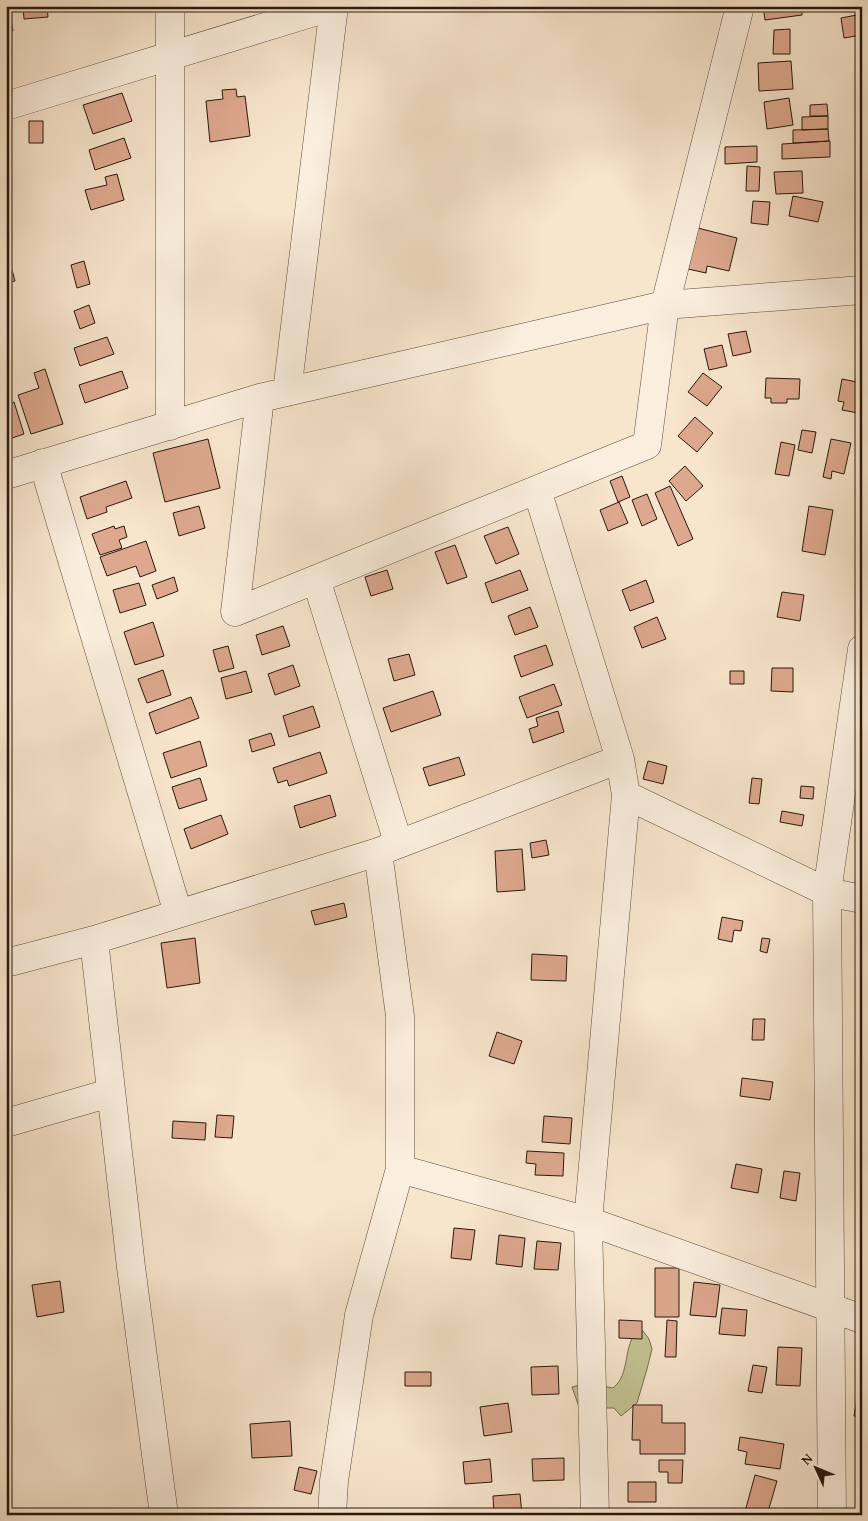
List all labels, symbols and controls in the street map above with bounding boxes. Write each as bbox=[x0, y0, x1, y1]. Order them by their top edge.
north arrow bbox=[790, 1444, 840, 1494]
text: N bbox=[796, 1448, 818, 1469]

